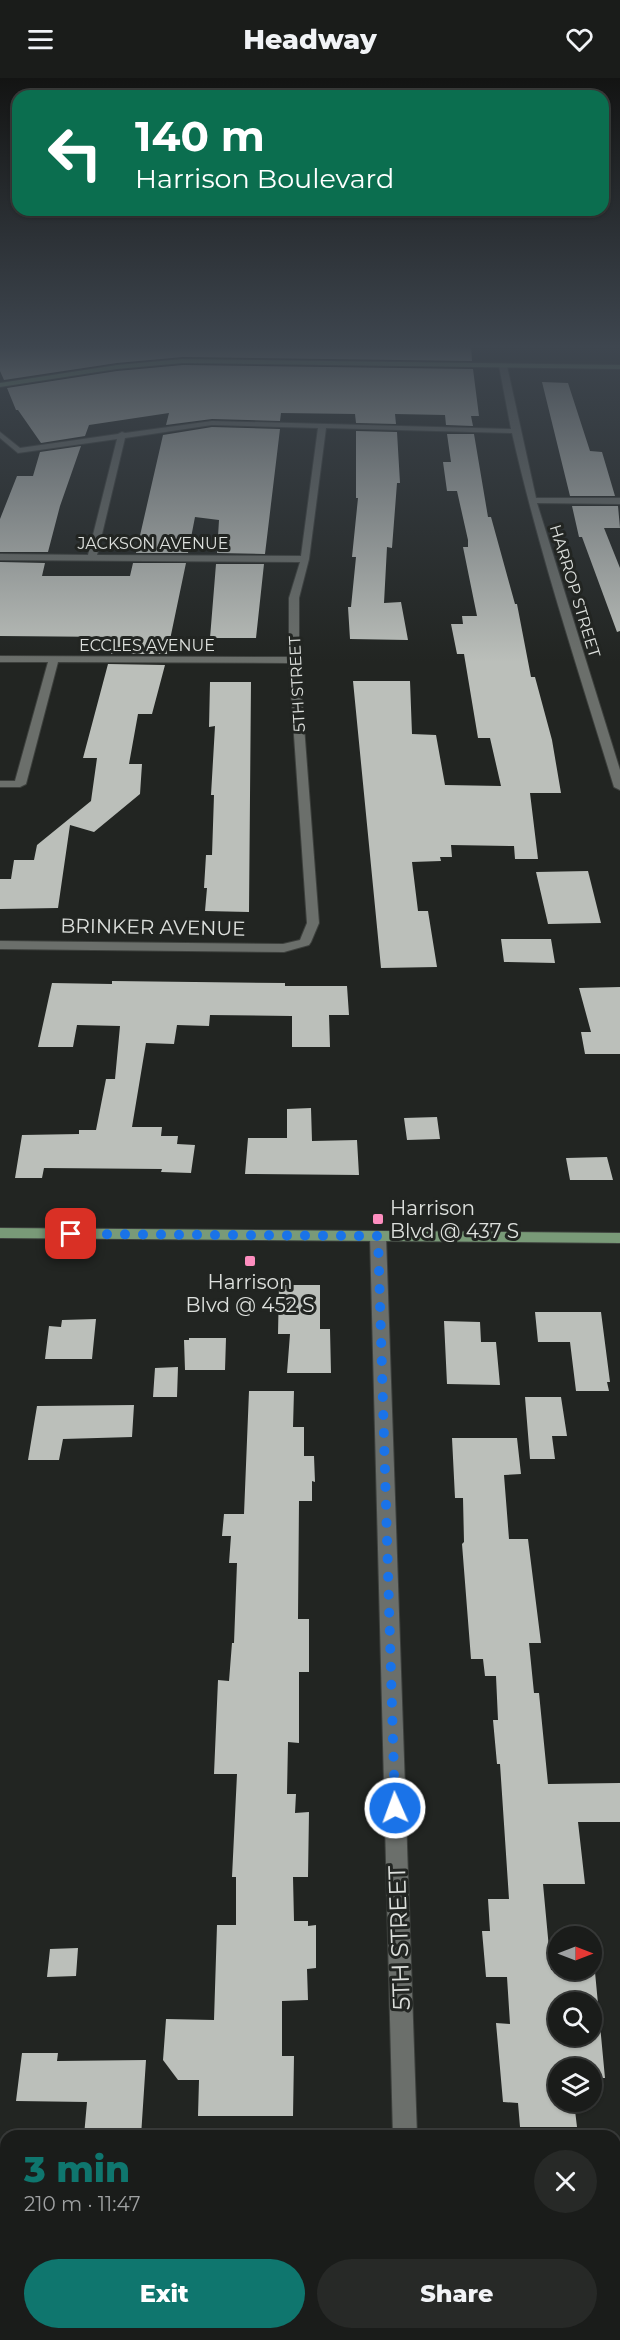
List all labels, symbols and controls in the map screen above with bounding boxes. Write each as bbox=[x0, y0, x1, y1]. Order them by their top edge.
icon: menu bbox=[24, 23, 57, 56]
text: Headway bbox=[243, 23, 377, 56]
icon: heart bbox=[563, 23, 596, 56]
text: 140 m bbox=[135, 110, 265, 162]
icon: left bbox=[36, 114, 114, 192]
text: Harrison Boulevard bbox=[135, 162, 394, 195]
street label: HARROP STREET bbox=[546, 522, 604, 660]
street label: JACKSON AVENUE bbox=[77, 534, 228, 553]
street label: 5TH STREET bbox=[285, 635, 309, 733]
street label: ECCLES AVENUE bbox=[79, 636, 215, 655]
street label: BRINKER AVENUE bbox=[60, 913, 246, 941]
place label: Harrison Blvd @ 437 S bbox=[390, 1196, 519, 1243]
pin bbox=[45, 1208, 96, 1259]
marker: Harrison Blvd @ 437 S bbox=[371, 1212, 385, 1226]
icon: arrive bbox=[54, 1217, 87, 1250]
marker: Harrison Blvd @ 452 S bbox=[243, 1254, 257, 1268]
place label: Harrison Blvd @ 452 S bbox=[186, 1270, 315, 1317]
position arrow bbox=[363, 1776, 427, 1840]
street label: 5TH STREET bbox=[382, 1865, 416, 2011]
north arrow bbox=[548, 1926, 602, 1980]
map controls bbox=[548, 1926, 602, 2112]
button: search bbox=[548, 1992, 602, 2046]
button: layers bbox=[548, 2058, 602, 2112]
text: 3 min bbox=[24, 2147, 130, 2191]
button: close bbox=[534, 2150, 597, 2213]
text: 210 m · 11:47 bbox=[24, 2192, 140, 2216]
button: Exit bbox=[24, 2259, 305, 2328]
button: Share bbox=[317, 2259, 597, 2328]

